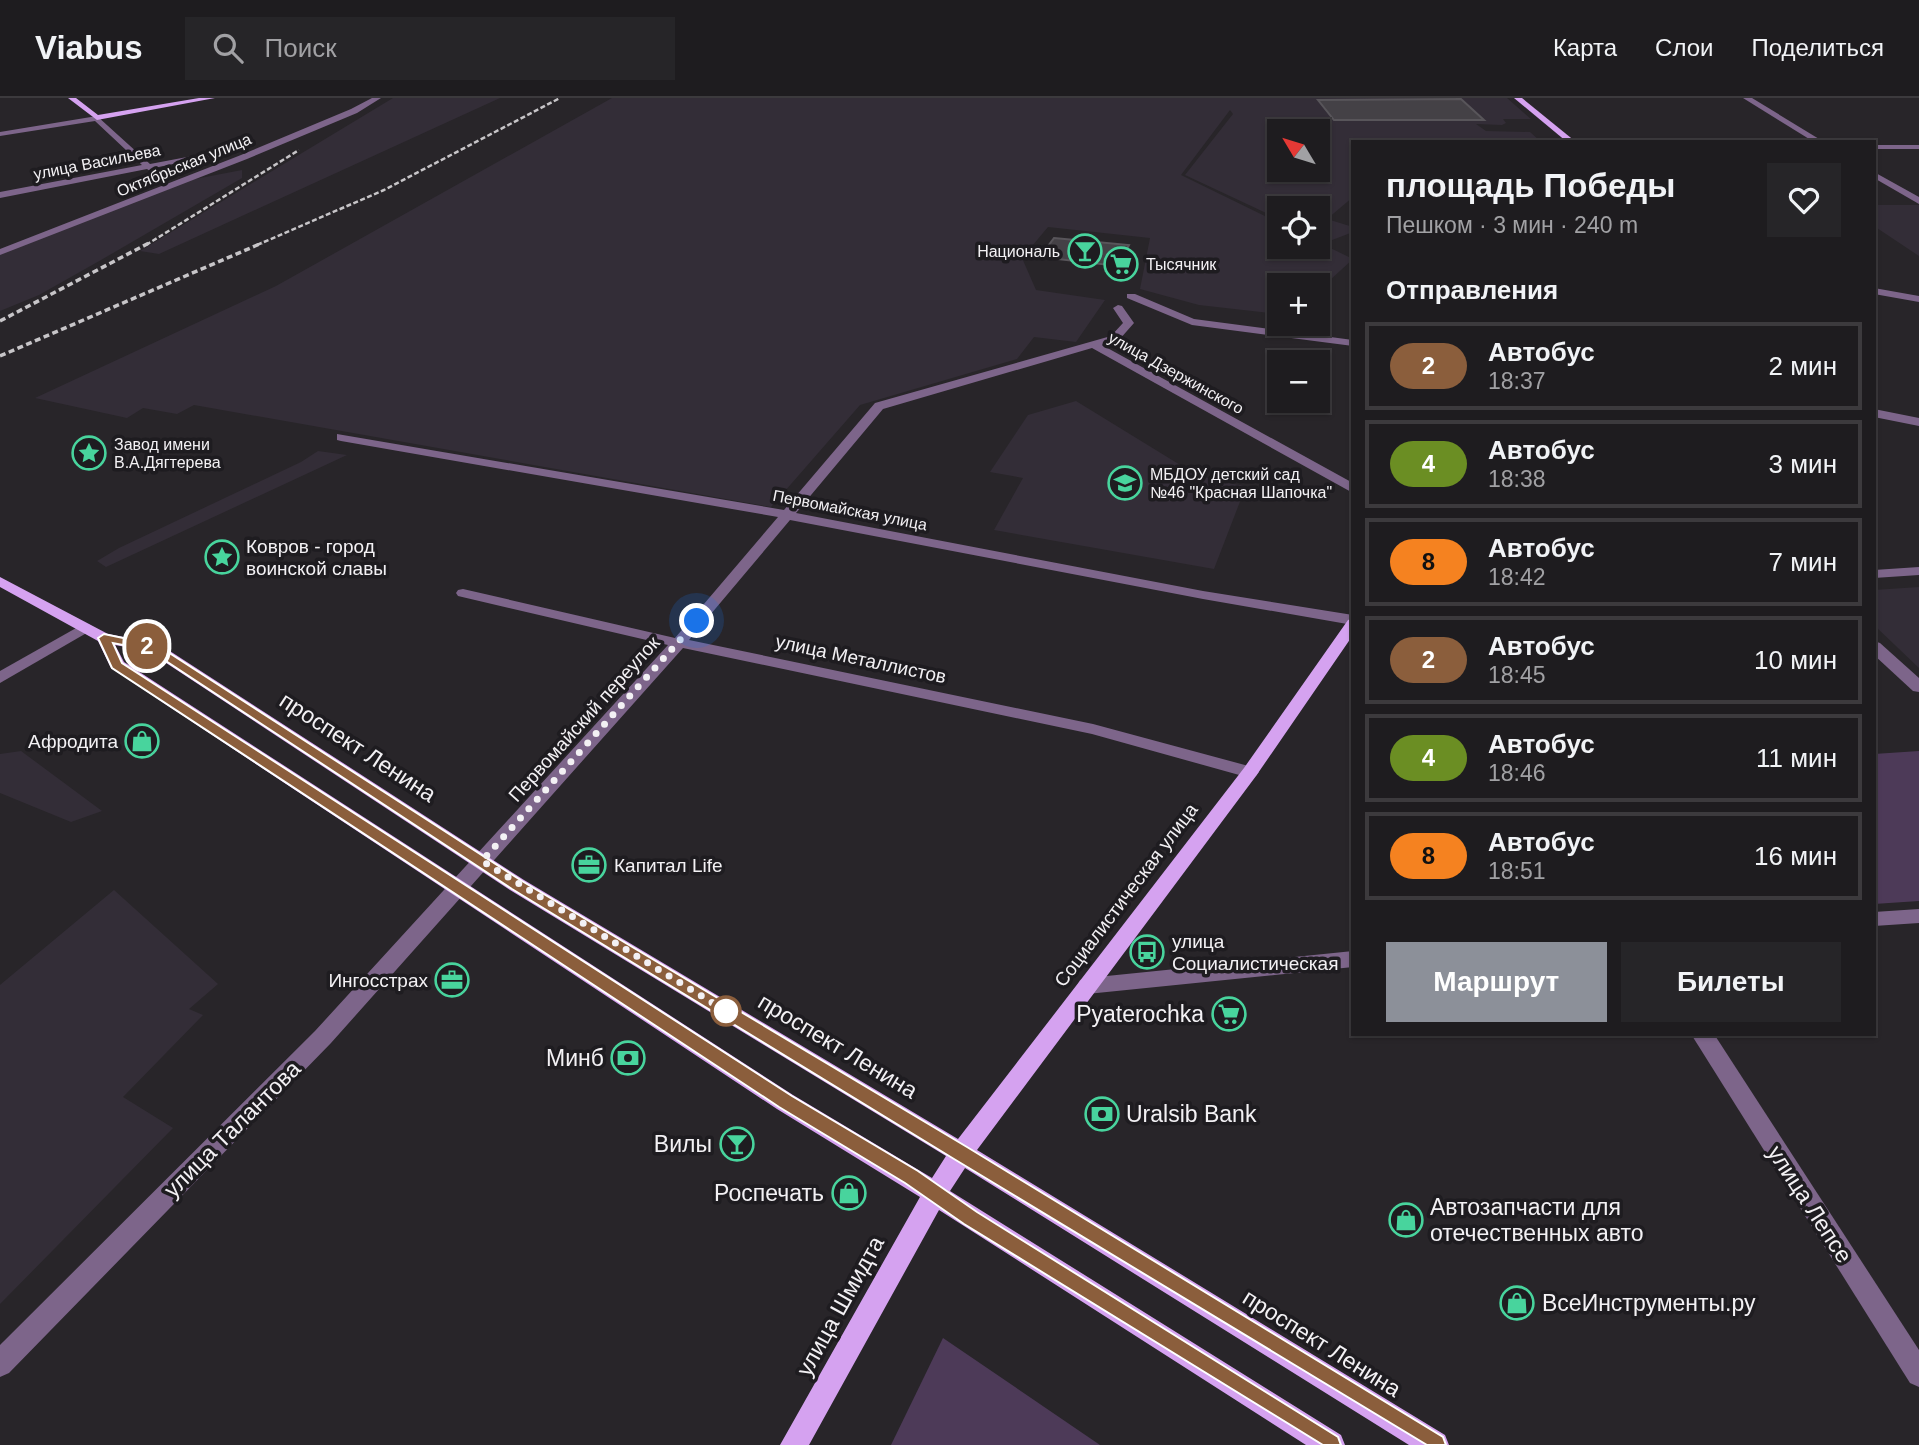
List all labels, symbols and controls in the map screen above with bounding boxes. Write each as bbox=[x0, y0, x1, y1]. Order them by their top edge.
search box bbox=[185, 17, 675, 80]
text: Viabus bbox=[35, 29, 143, 66]
icon: search bbox=[209, 29, 247, 67]
text: Поиск bbox=[265, 33, 337, 63]
text: Карта bbox=[1553, 34, 1617, 61]
text: Слои bbox=[1655, 34, 1713, 61]
text: Поделиться bbox=[1751, 34, 1884, 61]
north arrow bbox=[1267, 119, 1330, 182]
map controls bbox=[1267, 119, 1330, 413]
street label: Октябрьская улица bbox=[114, 130, 254, 200]
street label: улица Васильева bbox=[32, 141, 162, 183]
button: heart bbox=[1767, 163, 1841, 237]
text: площадь Победы bbox=[1386, 167, 1675, 204]
button: locate bbox=[1267, 196, 1330, 259]
text: Пешком · 3 мин · 240 m bbox=[1386, 212, 1638, 238]
bar icon: Националь bbox=[1066, 232, 1104, 270]
place label: Националь bbox=[977, 243, 1060, 260]
supermarket icon: Тысячник bbox=[1102, 245, 1140, 283]
place label: Тысячник bbox=[1146, 256, 1217, 273]
button: + bbox=[1267, 273, 1330, 336]
text: Отправления bbox=[1386, 275, 1558, 305]
street label: улица Дзержинского bbox=[1106, 329, 1247, 417]
text: Автобус bbox=[1488, 337, 1595, 367]
button: − bbox=[1267, 350, 1330, 413]
text: 2 мин bbox=[1769, 351, 1837, 381]
text: 2 bbox=[1422, 352, 1435, 379]
text: 18:37 bbox=[1488, 368, 1546, 394]
place icon: Завод имени В.А.Дягтерева bbox=[70, 434, 108, 472]
text: Автобус bbox=[1488, 435, 1595, 465]
place label: Завод имени В.А.Дягтерева bbox=[114, 436, 221, 471]
text: 3 мин bbox=[1769, 449, 1837, 479]
text: 4 bbox=[1422, 450, 1435, 477]
school or university icon: МБДОУ детский сад №46 "Красная Шапочка" bbox=[1106, 464, 1144, 502]
place label: МБДОУ детский сад №46 "Красная Шапочка" bbox=[1150, 466, 1332, 501]
text: 18:38 bbox=[1488, 466, 1546, 492]
street label: Первомайская улица bbox=[771, 487, 929, 533]
text: Автобус bbox=[1488, 533, 1595, 563]
place label: Ковров - город воинской славы bbox=[246, 536, 387, 579]
place icon: Ковров - город воинской славы bbox=[203, 538, 241, 576]
text: 7 мин bbox=[1769, 547, 1837, 577]
text: 8 bbox=[1422, 548, 1435, 575]
text: 18:42 bbox=[1488, 564, 1546, 590]
your location bbox=[679, 603, 714, 638]
line badge: 2 bbox=[124, 623, 170, 669]
street label: улица Металлистов bbox=[774, 631, 948, 687]
text: Автобус bbox=[1488, 631, 1595, 661]
text: 2 bbox=[140, 632, 154, 659]
street label: Первомайский переулок bbox=[504, 632, 664, 806]
text: 10 мин bbox=[1754, 645, 1837, 675]
text: 2 bbox=[1422, 646, 1435, 673]
text: 18:45 bbox=[1488, 662, 1546, 688]
street label: проспект Ленина bbox=[275, 687, 441, 807]
shop icon: Афродита bbox=[123, 722, 161, 760]
text: Автобус bbox=[1488, 729, 1595, 759]
place label: Афродита bbox=[28, 731, 118, 752]
text: 11 мин bbox=[1756, 743, 1837, 773]
text: 4 bbox=[1422, 744, 1435, 771]
text: 18:46 bbox=[1488, 760, 1546, 786]
street label: Социалистическая улица bbox=[1050, 799, 1202, 991]
text: Автобус bbox=[1488, 827, 1595, 857]
text: 16 мин bbox=[1754, 841, 1837, 871]
text: 8 bbox=[1422, 842, 1435, 869]
office icon: Капитал Life bbox=[570, 846, 608, 884]
place label: Капитал Life bbox=[614, 855, 723, 876]
text: 18:51 bbox=[1488, 858, 1546, 884]
place label: улица Социалистическая bbox=[1172, 931, 1338, 974]
bus stop icon: улица Социалистическая bbox=[1128, 933, 1166, 971]
button: Маршрут bbox=[1386, 942, 1607, 1022]
button: Билеты bbox=[1621, 942, 1841, 1022]
office icon: Ингосстрах bbox=[433, 961, 471, 999]
place label: Ингосстрах bbox=[328, 970, 428, 991]
street label: проспект Ленина bbox=[754, 988, 922, 1104]
supermarket icon: Pyaterochka bbox=[1210, 995, 1248, 1033]
unlabelled marker bbox=[711, 996, 741, 1026]
place label: Pyaterochka bbox=[1076, 1001, 1204, 1027]
bank icon: Минб bbox=[609, 1039, 647, 1077]
place label: Минб bbox=[546, 1045, 604, 1071]
street label: улица Талантова bbox=[158, 1055, 306, 1203]
bank icon: Uralsib Bank bbox=[1083, 1095, 1121, 1133]
place label: Uralsib Bank bbox=[1126, 1101, 1257, 1127]
bar icon: Вилы bbox=[718, 1125, 756, 1163]
place label: Вилы bbox=[654, 1131, 712, 1157]
street label: улица Лепсе bbox=[1763, 1141, 1857, 1267]
shop icon: Роспечать bbox=[830, 1174, 868, 1212]
place label: Роспечать bbox=[714, 1180, 824, 1206]
place label: Автозапчасти для отечественных авто bbox=[1430, 1194, 1644, 1246]
shop icon: Автозапчасти для отечественных авто bbox=[1387, 1201, 1425, 1239]
street label: улица Шмидта bbox=[791, 1231, 889, 1380]
street label: проспект Ленина bbox=[1238, 1284, 1406, 1402]
shop icon: ВсеИнструменты.ру bbox=[1498, 1284, 1536, 1322]
place label: ВсеИнструменты.ру bbox=[1542, 1290, 1756, 1316]

